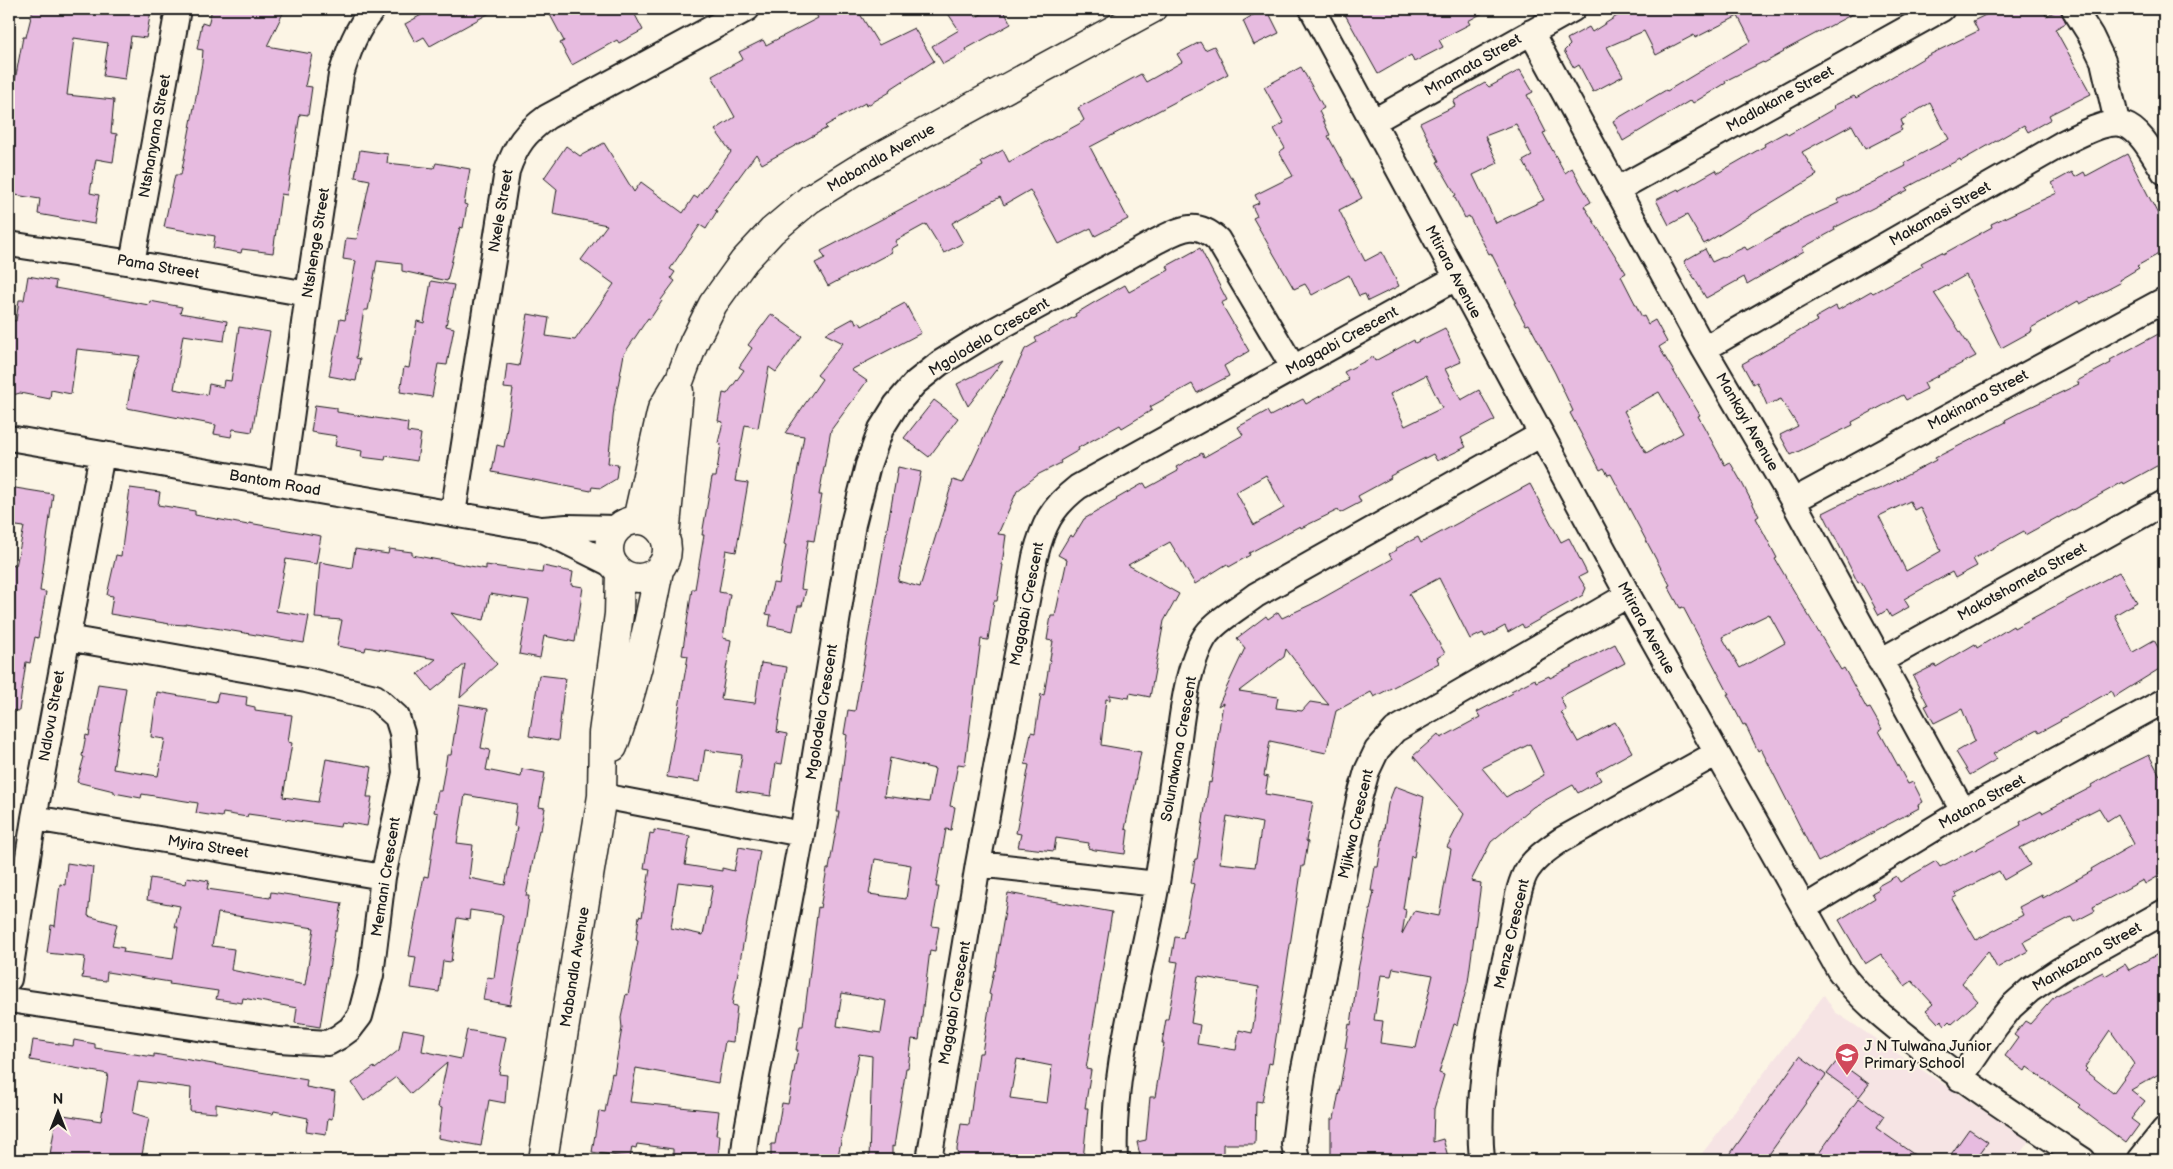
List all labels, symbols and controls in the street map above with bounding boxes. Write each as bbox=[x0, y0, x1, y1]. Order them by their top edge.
street label: Mnamata Street bbox=[1421, 29, 1525, 100]
street label: Madlakane Street bbox=[1723, 62, 1837, 136]
street label: Ntshanyana Street bbox=[135, 72, 175, 199]
street label: Mabandla Avenue bbox=[824, 119, 938, 197]
street label: Nxele Street bbox=[484, 168, 518, 254]
street label: Makamasi Street bbox=[1886, 177, 1994, 251]
street label: Ntshenge Street bbox=[298, 186, 334, 299]
street label: Mtirara Avenue bbox=[1421, 222, 1486, 322]
street label: Pama Street bbox=[115, 250, 201, 284]
street label: Mgolodela Crescent bbox=[925, 293, 1053, 380]
street label: Magqabi Crescent bbox=[1283, 302, 1402, 380]
street label: Makinana Street bbox=[1924, 365, 2032, 434]
street label: Mankayi Avenue bbox=[1711, 370, 1783, 475]
street label: Bantom Road bbox=[228, 466, 322, 500]
street label: Makotshometa Street bbox=[1954, 538, 2090, 625]
street label: Magqabi Crescent bbox=[1006, 540, 1048, 667]
street label: Mtirara Avenue bbox=[1613, 578, 1679, 678]
street label: Mgolodela Crescent bbox=[802, 642, 842, 781]
street label: Ndlovu Street bbox=[35, 669, 69, 763]
street label: Solundwana Crescent bbox=[1157, 674, 1201, 823]
street label: Mjikwa Crescent bbox=[1334, 767, 1378, 881]
street label: Matana Street bbox=[1935, 770, 2029, 834]
street label: Memani Crescent bbox=[367, 815, 405, 938]
street label: Myira Street bbox=[166, 831, 250, 863]
street label: Menze Crescent bbox=[1490, 877, 1534, 991]
street label: Mabandla Avenue bbox=[556, 905, 594, 1029]
street label: Mankazana Street bbox=[2029, 918, 2145, 996]
street label: Magqabi Crescent bbox=[935, 939, 975, 1066]
place label: J N Tulwana Junior Primary School bbox=[1864, 1037, 1992, 1073]
school or university icon: J N Tulwana Junior Primary School bbox=[1834, 1042, 1860, 1076]
north arrow bbox=[32, 1086, 82, 1136]
text: N bbox=[53, 1091, 63, 1108]

